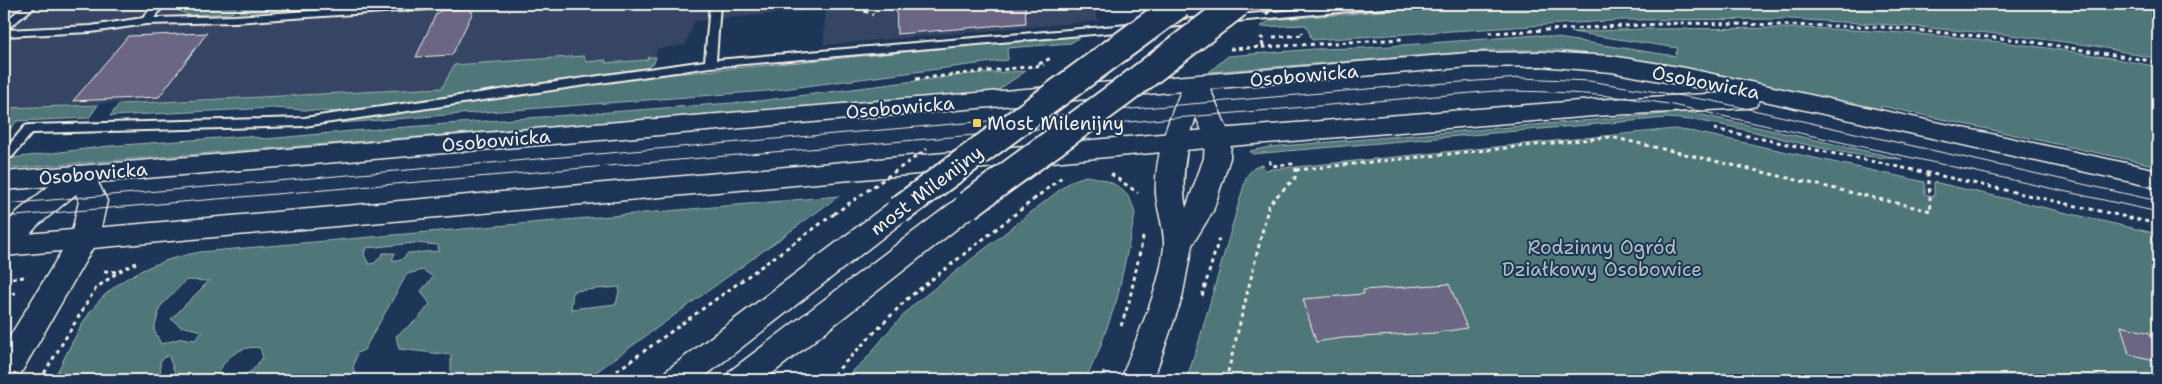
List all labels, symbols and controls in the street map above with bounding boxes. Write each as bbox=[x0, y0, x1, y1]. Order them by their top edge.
street label: Osobowicka bbox=[1248, 58, 1360, 93]
street label: Osobowicka bbox=[1650, 60, 1762, 105]
street label: Osobowicka bbox=[844, 90, 956, 125]
place label: Most Milenijny bbox=[987, 111, 1124, 136]
marker: Most Milenijny bbox=[971, 117, 983, 129]
street label: Osobowicka bbox=[440, 123, 552, 158]
street label: most Milenijny bbox=[865, 140, 988, 241]
street label: Osobowicka bbox=[37, 156, 149, 191]
park label: Rodzinny Ogród Działkowy Osobowice bbox=[1502, 235, 1702, 282]

